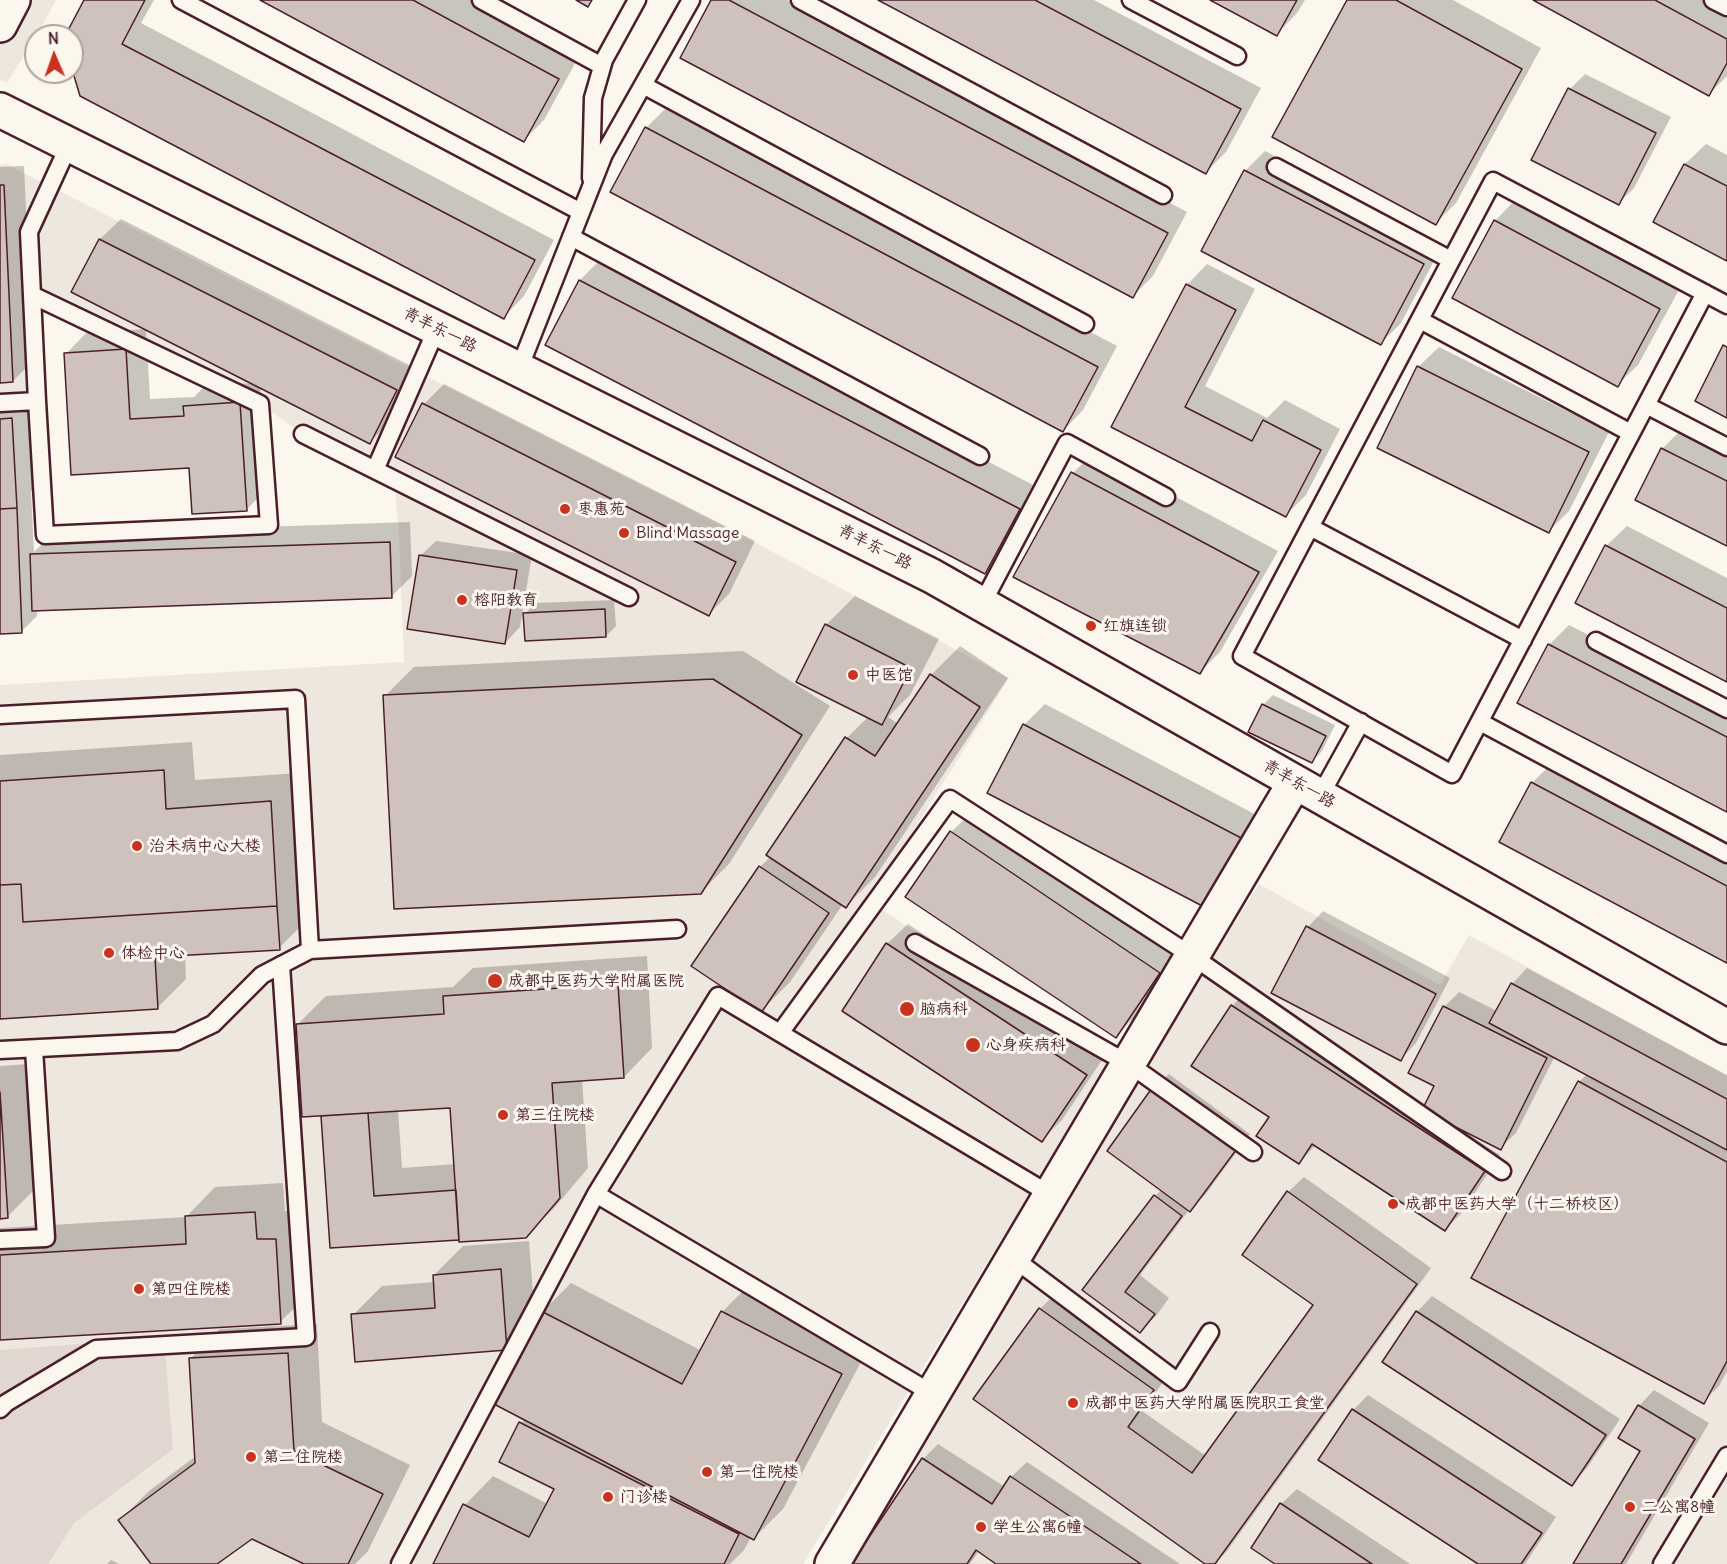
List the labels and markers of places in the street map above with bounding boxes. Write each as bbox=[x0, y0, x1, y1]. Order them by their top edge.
place label: 枣惠苑 bbox=[577, 499, 625, 519]
marker: 枣惠苑 bbox=[558, 502, 572, 516]
place label: Blind Massage bbox=[636, 523, 739, 543]
marker: Blind Massage bbox=[617, 526, 631, 540]
place label: 榕阳教育 bbox=[474, 590, 538, 610]
marker: 榕阳教育 bbox=[455, 593, 469, 607]
place label: 红旗连锁 bbox=[1103, 616, 1167, 636]
marker: 红旗连锁 bbox=[1084, 619, 1098, 633]
place label: 中医馆 bbox=[865, 665, 913, 685]
marker: 中医馆 bbox=[846, 668, 860, 682]
place label: 治未病中心大楼 bbox=[149, 836, 261, 856]
marker: 治未病中心大楼 bbox=[130, 839, 144, 853]
place label: 体检中心 bbox=[121, 943, 185, 963]
marker: 体检中心 bbox=[102, 946, 116, 960]
place label: 成都中医药大学附属医院 bbox=[508, 971, 684, 991]
marker: 成都中医药大学附属医院 bbox=[486, 972, 504, 990]
place label: 脑病科 bbox=[920, 999, 968, 1019]
marker: 脑病科 bbox=[898, 1000, 916, 1018]
place label: 心身疾病科 bbox=[986, 1035, 1066, 1055]
marker: 心身疾病科 bbox=[964, 1036, 982, 1054]
place label: 第三住院楼 bbox=[515, 1105, 595, 1125]
marker: 第三住院楼 bbox=[496, 1108, 510, 1122]
place label: 成都中医药大学（十二桥校区） bbox=[1405, 1194, 1629, 1214]
marker: 成都中医药大学（十二桥校区） bbox=[1386, 1197, 1400, 1211]
place label: 第四住院楼 bbox=[151, 1279, 231, 1299]
marker: 第四住院楼 bbox=[132, 1282, 146, 1296]
place label: 成都中医药大学附属医院职工食堂 bbox=[1085, 1393, 1325, 1413]
marker: 成都中医药大学附属医院职工食堂 bbox=[1066, 1396, 1080, 1410]
place label: 第二住院楼 bbox=[263, 1447, 343, 1467]
marker: 第二住院楼 bbox=[244, 1450, 258, 1464]
place label: 第一住院楼 bbox=[719, 1462, 799, 1482]
marker: 第一住院楼 bbox=[700, 1465, 714, 1479]
place label: 门诊楼 bbox=[620, 1487, 668, 1507]
marker: 门诊楼 bbox=[601, 1490, 615, 1504]
place label: 二公寓8幢 bbox=[1642, 1497, 1715, 1517]
marker: 二公寓8幢 bbox=[1623, 1500, 1637, 1514]
place label: 学生公寓6幢 bbox=[993, 1517, 1082, 1537]
marker: 学生公寓6幢 bbox=[974, 1520, 988, 1534]

